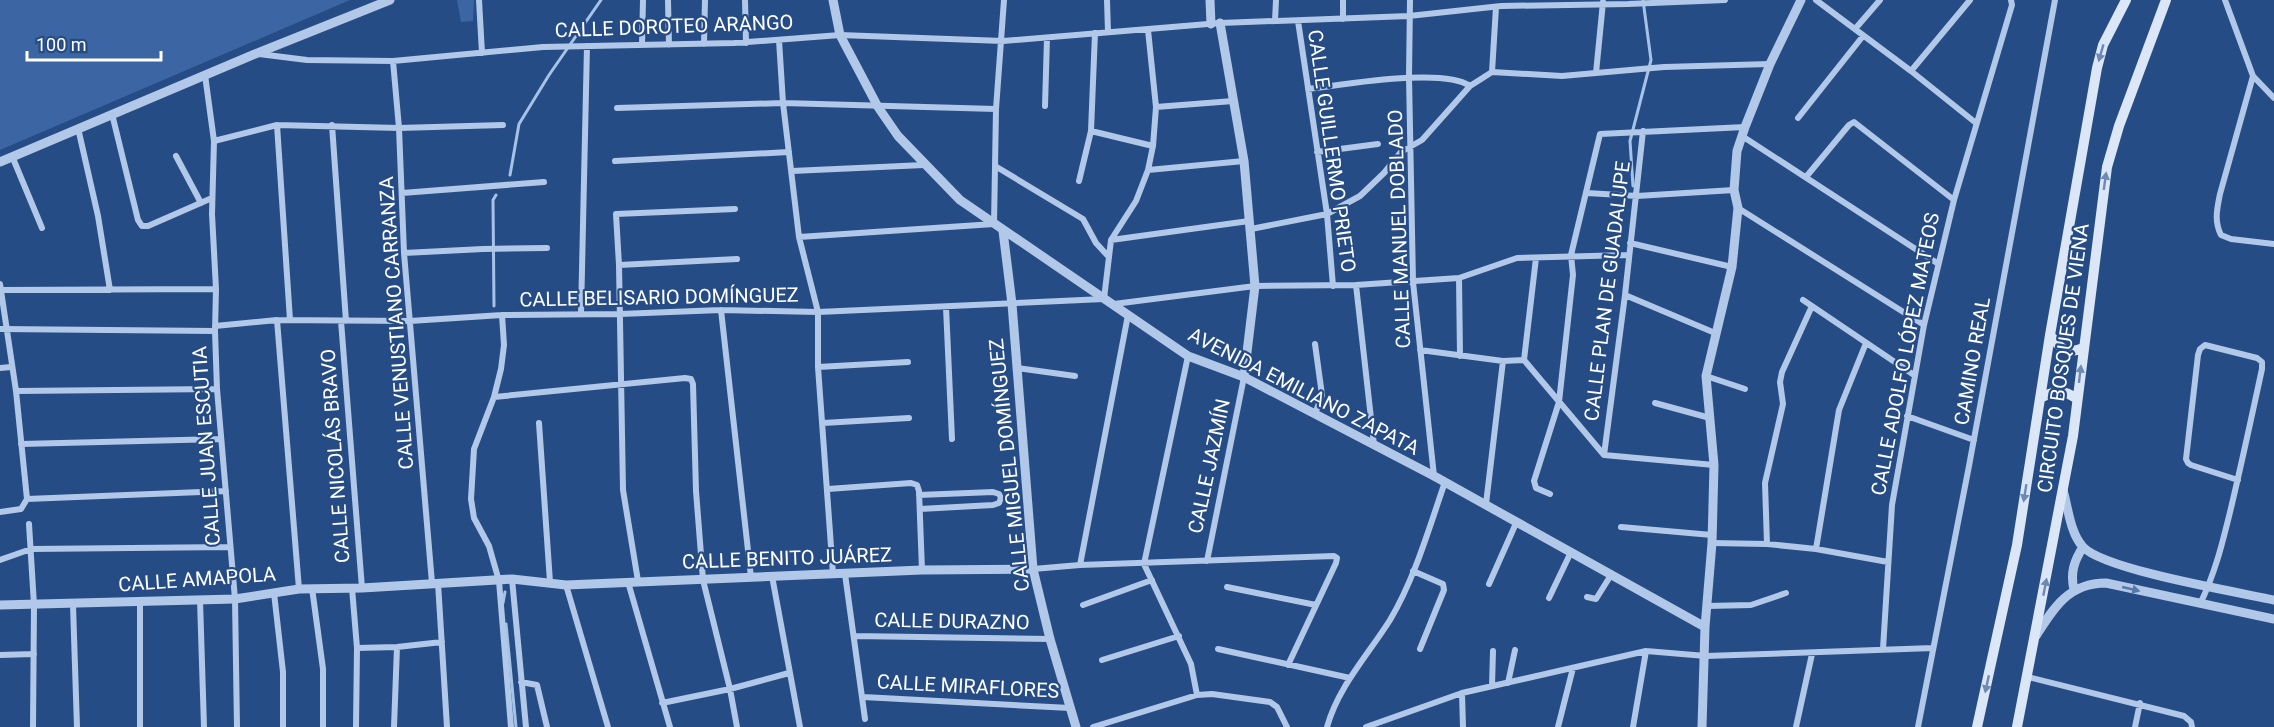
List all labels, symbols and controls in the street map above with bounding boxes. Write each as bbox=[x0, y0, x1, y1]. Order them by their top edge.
street label: CALLE DOROTEO ARANGO bbox=[554, 10, 794, 42]
scale bar bbox=[27, 24, 160, 62]
street label: CALLE GUILLERMO PRIETO bbox=[1303, 28, 1361, 274]
text: 100 m bbox=[36, 34, 87, 55]
one-way arrow bbox=[2096, 44, 2105, 62]
street label: CALLE MANUEL DOBLADO bbox=[1383, 109, 1415, 349]
street label: CALLE PLAN DE GUADALUPE bbox=[1579, 160, 1635, 422]
one-way arrow bbox=[2101, 171, 2110, 190]
street label: CALLE VENUSTIANO CARRANZA bbox=[374, 176, 418, 470]
street label: CALLE ADOLFO LÓPEZ MATEOS bbox=[1866, 210, 1944, 497]
street label: CIRCUITO BOSQUES DE VIENA bbox=[2032, 222, 2094, 494]
street label: CALLE BELISARIO DOMÍNGUEZ bbox=[519, 283, 799, 311]
street label: CAMINO REAL bbox=[1949, 295, 1995, 427]
street label: AVENIDA EMILIANO ZAPATA bbox=[1184, 322, 1424, 460]
street label: CALLE MIGUEL DOMÍNGUEZ bbox=[984, 337, 1034, 593]
street label: CALLE JUAN ESCUTIA bbox=[187, 345, 225, 547]
street label: CALLE NICOLÁS BRAVO bbox=[316, 348, 354, 564]
one-way arrow bbox=[2076, 365, 2085, 384]
street label: CALLE JAZMÍN bbox=[1183, 397, 1235, 535]
one-way arrow bbox=[2021, 484, 2030, 503]
street label: CALLE BENITO JUÁREZ bbox=[682, 542, 892, 574]
street label: CALLE AMAPOLA bbox=[117, 562, 277, 596]
one-way arrow bbox=[2041, 578, 2050, 597]
one-way arrow bbox=[2122, 584, 2140, 594]
street label: CALLE DURAZNO bbox=[874, 608, 1030, 634]
street label: CALLE MIRAFLORES bbox=[876, 669, 1060, 703]
one-way arrow bbox=[1982, 675, 1991, 694]

